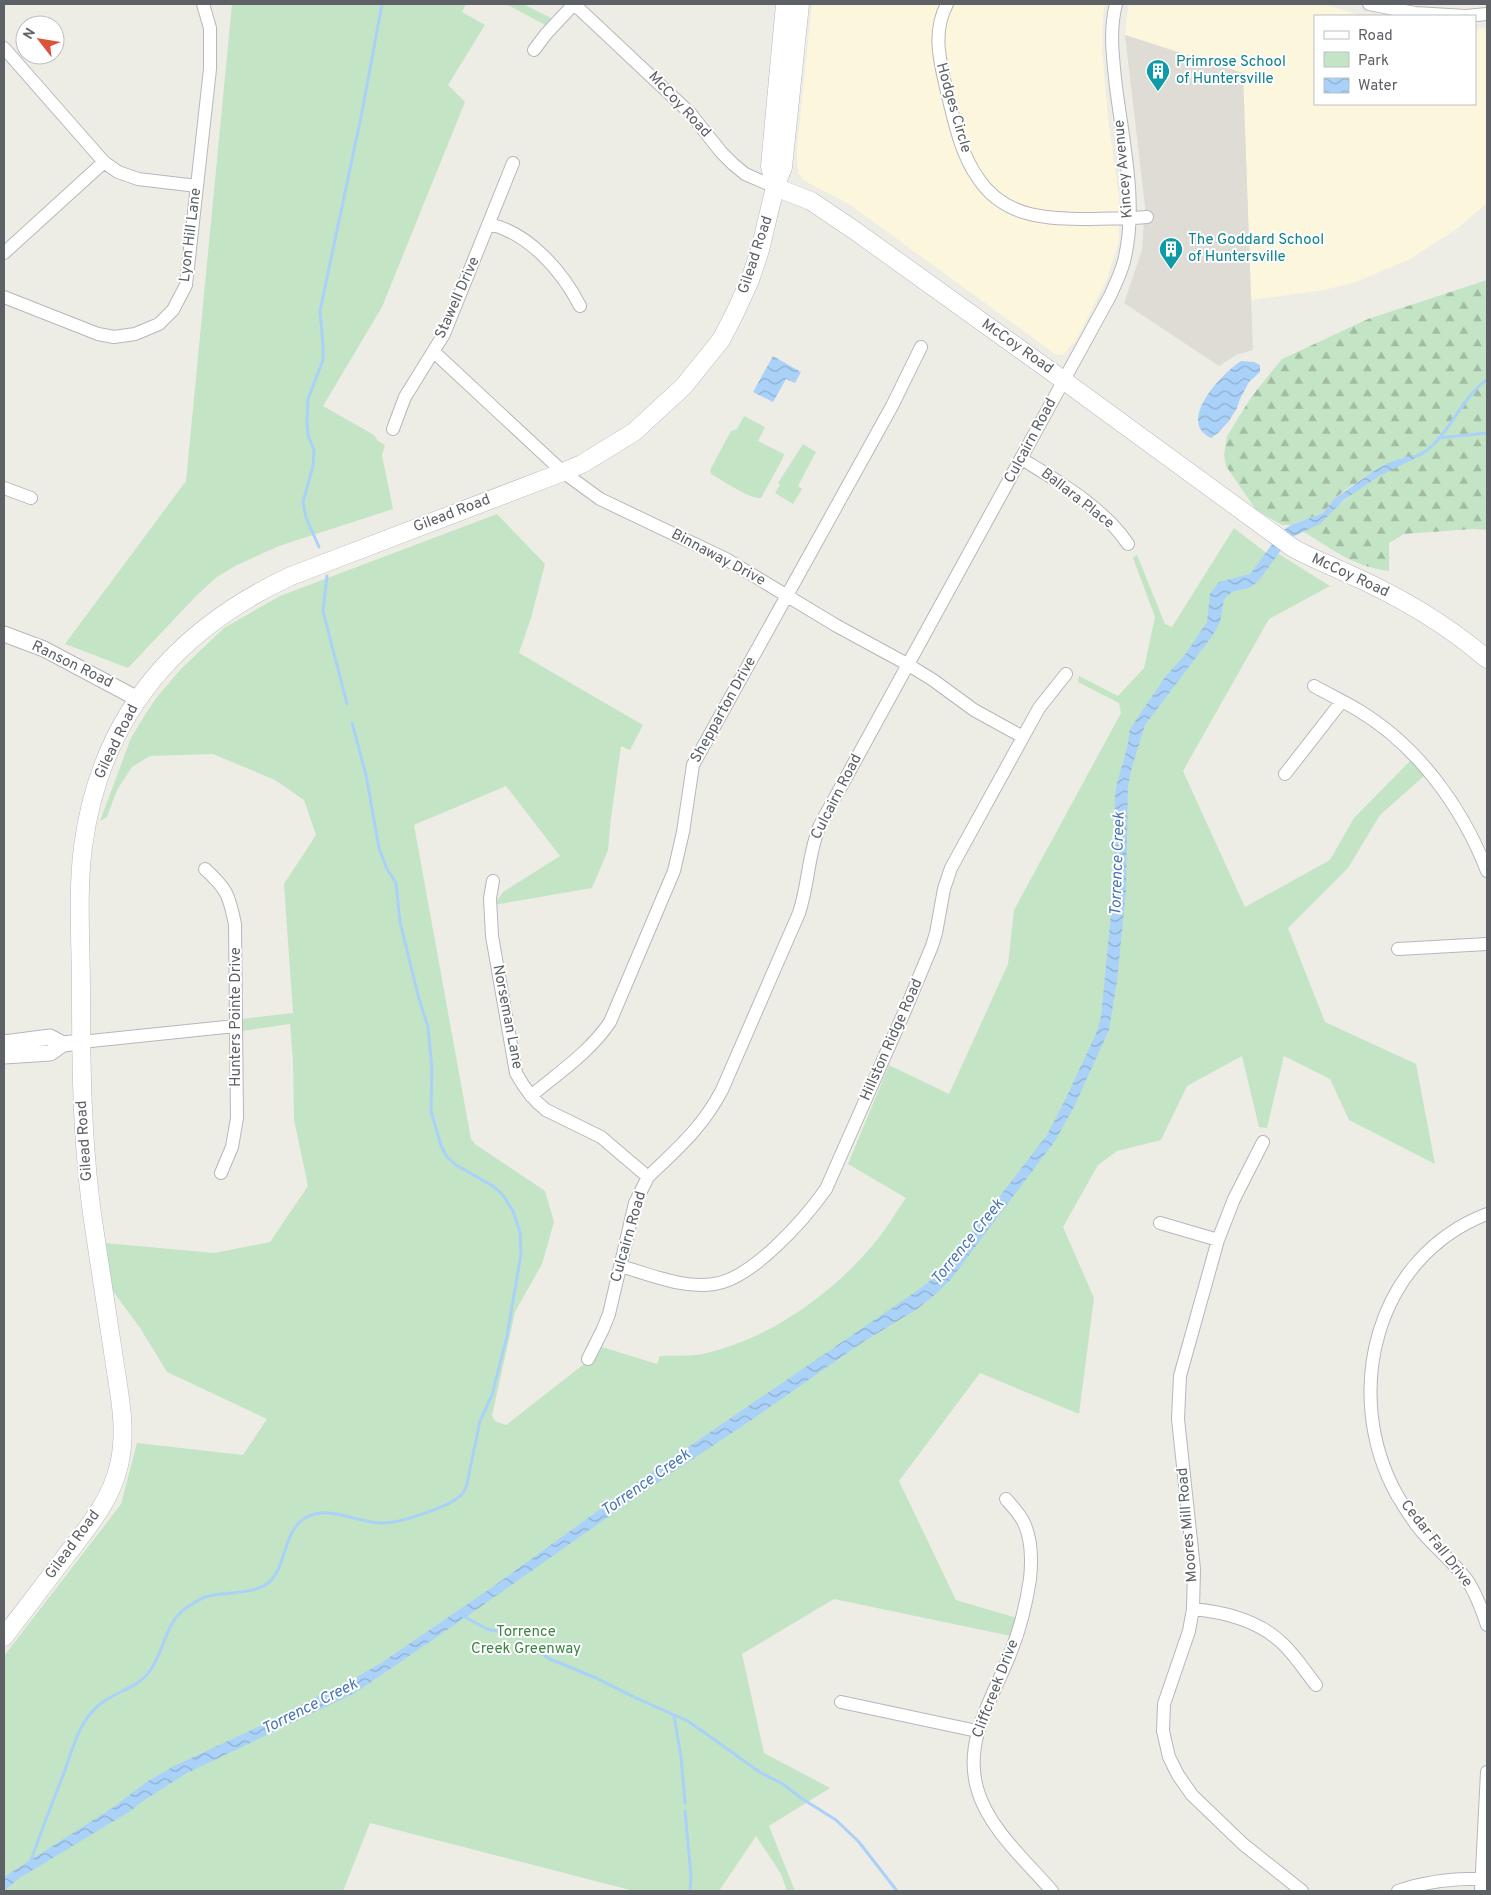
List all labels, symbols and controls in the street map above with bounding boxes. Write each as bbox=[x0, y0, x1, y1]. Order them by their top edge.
north arrow bbox=[15, 15, 65, 65]
legend bbox=[1314, 15, 1476, 105]
text: N bbox=[20, 25, 40, 43]
text: Road bbox=[1358, 27, 1393, 46]
text: Park bbox=[1358, 52, 1389, 71]
place label: Primrose School of Huntersville bbox=[1176, 53, 1286, 89]
building icon: Primrose School of Huntersville bbox=[1145, 58, 1171, 92]
street label: Hodges Circle bbox=[931, 61, 975, 155]
street label: McCoy Road bbox=[644, 68, 714, 142]
text: Water bbox=[1358, 77, 1398, 96]
street label: Kincey Avenue bbox=[1110, 119, 1138, 219]
street label: Lyon Hill Lane bbox=[176, 187, 206, 283]
street label: Gilead Road bbox=[734, 214, 778, 296]
place label: The Goddard School of Huntersville bbox=[1188, 231, 1324, 267]
building icon: The Goddard School of Huntersville bbox=[1158, 236, 1184, 270]
street label: Stawell Drive bbox=[431, 254, 485, 342]
street label: McCoy Road bbox=[977, 315, 1057, 379]
street label: Culcairn Road bbox=[1001, 395, 1061, 487]
street label: Ballara Place bbox=[1036, 464, 1118, 534]
street label: Gilead Road bbox=[411, 491, 493, 537]
street label: Binnaway Drive bbox=[668, 525, 768, 591]
street label: McCoy Road bbox=[1308, 550, 1392, 602]
street label: Ranson Road bbox=[28, 637, 116, 693]
street label: Shepparton Drive bbox=[687, 654, 761, 766]
street label: Gilead Road bbox=[91, 701, 143, 783]
street label: Culcairn Road bbox=[807, 751, 867, 843]
water label: Torrence Creek bbox=[1106, 810, 1130, 917]
street label: Hunters Pointe Drive bbox=[227, 947, 246, 1087]
street label: Norseman Lane bbox=[488, 963, 526, 1071]
street label: Hillston Ridge Road bbox=[857, 976, 927, 1104]
street label: Gilead Road bbox=[73, 1100, 97, 1182]
street label: Culcairn Road bbox=[607, 1189, 651, 1285]
water label: Torrence Creek bbox=[927, 1194, 1009, 1289]
water label: Torrence Creek bbox=[597, 1444, 695, 1521]
street label: Moores Mill Road bbox=[1174, 1467, 1202, 1583]
street label: Cedar Fall Drive bbox=[1396, 1496, 1476, 1592]
street label: Gilead Road bbox=[42, 1507, 104, 1583]
park label: Torrence Creek Greenway bbox=[471, 1623, 581, 1659]
street label: Cliffcreek Drive bbox=[968, 1637, 1024, 1741]
water label: Torrence Creek bbox=[259, 1674, 362, 1740]

